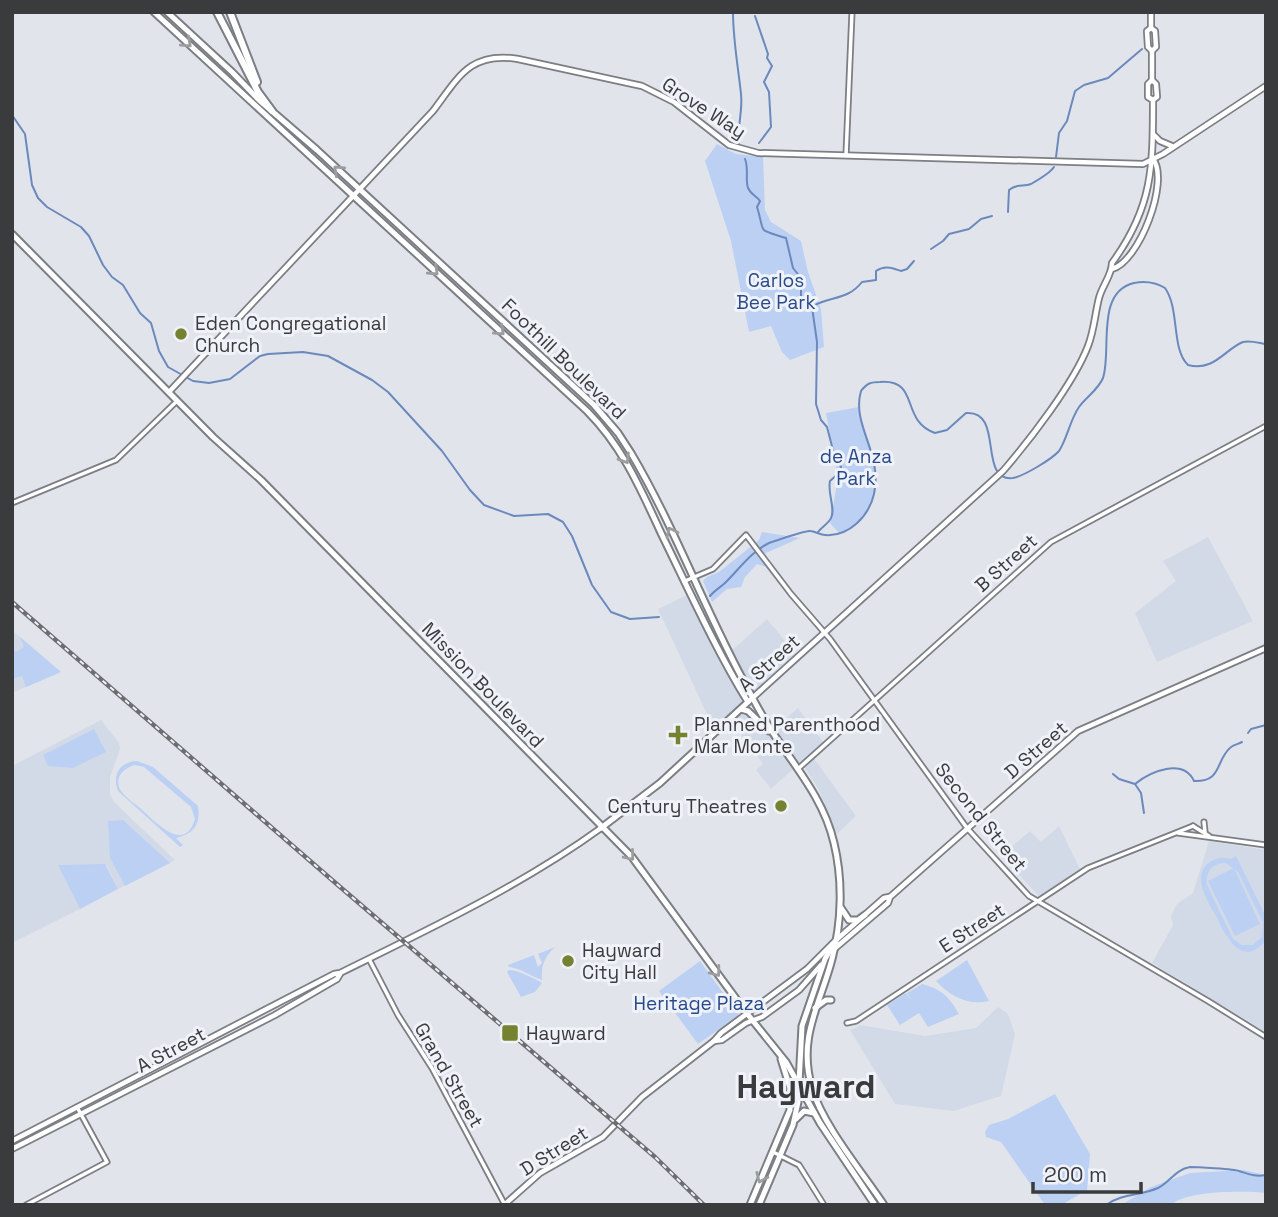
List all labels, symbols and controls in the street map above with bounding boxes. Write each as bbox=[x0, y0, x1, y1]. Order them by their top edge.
one-way arrow bbox=[179, 35, 192, 47]
street label: Grove Way bbox=[657, 72, 751, 144]
one-way arrow bbox=[333, 165, 346, 178]
one-way arrow bbox=[426, 262, 439, 275]
park label: Carlos Bee Park bbox=[736, 268, 816, 315]
street label: Foothill Boulevard bbox=[496, 293, 632, 425]
place label: Eden Congregational Church bbox=[195, 311, 386, 358]
one-way arrow bbox=[492, 323, 505, 335]
marker: Eden Congregational Church bbox=[173, 326, 189, 342]
park label: de Anza Park bbox=[820, 444, 892, 491]
one-way arrow bbox=[616, 451, 629, 464]
one-way arrow bbox=[665, 527, 679, 539]
street label: B Street bbox=[970, 528, 1042, 598]
street label: Mission Boulevard bbox=[417, 617, 549, 753]
street label: A Street bbox=[733, 629, 805, 697]
place label: Planned Parenthood Mar Monte bbox=[694, 712, 880, 759]
street label: D Street bbox=[999, 716, 1073, 784]
marker: Planned Parenthood Mar Monte bbox=[668, 725, 688, 745]
street label: Second Street bbox=[929, 758, 1033, 876]
place label: Century Theatres bbox=[607, 794, 767, 819]
marker: Century Theatres bbox=[773, 798, 789, 814]
one-way arrow bbox=[621, 849, 634, 861]
street label: E Street bbox=[934, 897, 1010, 959]
place label: Hayward City Hall bbox=[582, 938, 662, 985]
marker: Hayward City Hall bbox=[560, 953, 576, 969]
one-way arrow bbox=[707, 964, 720, 977]
park label: Heritage Plaza bbox=[634, 991, 765, 1016]
street label: Grand Street bbox=[409, 1018, 489, 1132]
street label: A Street bbox=[132, 1021, 210, 1079]
place label: Hayward bbox=[526, 1021, 606, 1046]
marker: Hayward bbox=[500, 1023, 520, 1043]
district label: Hayward bbox=[736, 1066, 876, 1108]
street label: D Street bbox=[515, 1120, 593, 1182]
scale bar bbox=[1033, 1150, 1142, 1194]
text: 200 m bbox=[1044, 1161, 1107, 1188]
one-way arrow bbox=[755, 1171, 769, 1183]

